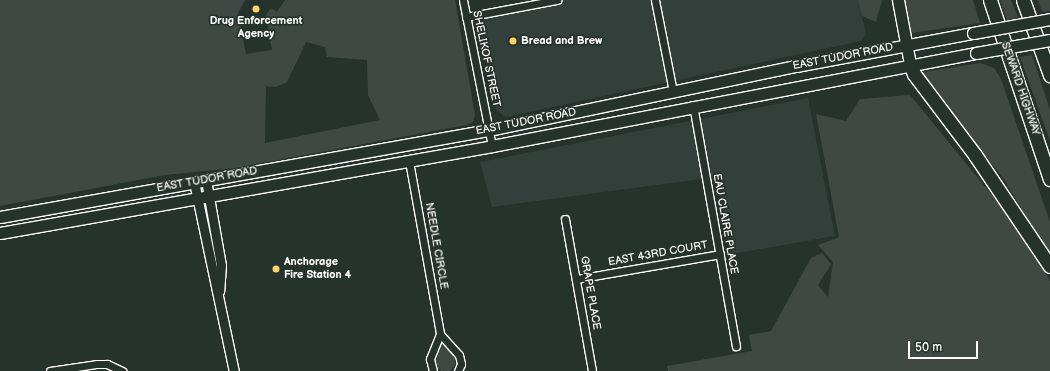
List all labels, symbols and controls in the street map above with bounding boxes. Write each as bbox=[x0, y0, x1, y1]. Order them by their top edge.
marker: Drug Enforcement Agency bbox=[251, 4, 261, 14]
street label: SHELIKOF STREET bbox=[469, 9, 503, 109]
place label: Drug Enforcement Agency bbox=[210, 15, 302, 41]
place label: Bread and Brew bbox=[521, 34, 602, 48]
marker: Bread and Brew bbox=[508, 36, 518, 46]
street label: EAST TUDOR ROAD bbox=[791, 41, 895, 73]
street label: SEWARD HIGHWAY bbox=[998, 41, 1042, 137]
street label: EAST TUDOR ROAD bbox=[474, 106, 578, 138]
street label: EAST TUDOR ROAD bbox=[155, 165, 259, 195]
street label: EAU CLAIRE PLACE bbox=[710, 173, 740, 275]
street label: NEEDLE CIRCLE bbox=[422, 202, 450, 290]
street label: EAST 43RD COURT bbox=[607, 239, 709, 269]
street label: GRAPE PLACE bbox=[577, 255, 603, 331]
place label: Anchorage Fire Station 4 bbox=[284, 256, 351, 282]
marker: Anchorage Fire Station 4 bbox=[271, 264, 281, 274]
scale bar bbox=[910, 333, 980, 359]
text: 50 m bbox=[915, 340, 942, 355]

